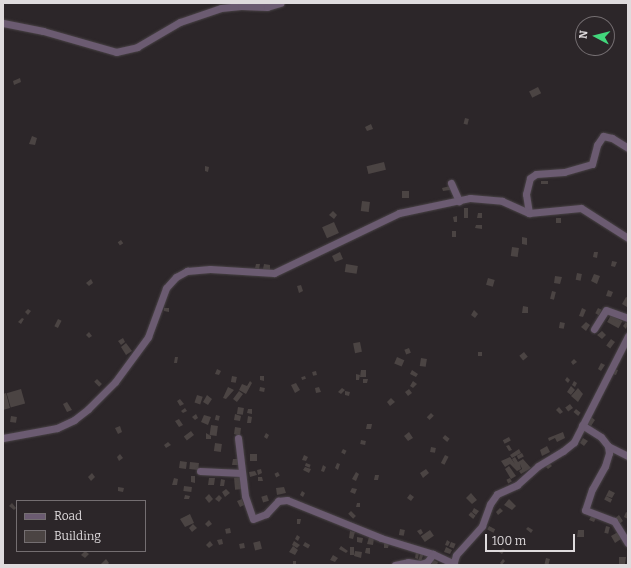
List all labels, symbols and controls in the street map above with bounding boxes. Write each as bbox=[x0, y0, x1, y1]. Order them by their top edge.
north arrow bbox=[575, 16, 615, 56]
text: N bbox=[577, 30, 591, 40]
legend bbox=[16, 500, 146, 552]
text: Road bbox=[54, 509, 82, 523]
scale bar bbox=[487, 526, 577, 552]
text: Building bbox=[54, 529, 101, 543]
text: 100 m bbox=[492, 534, 526, 548]

